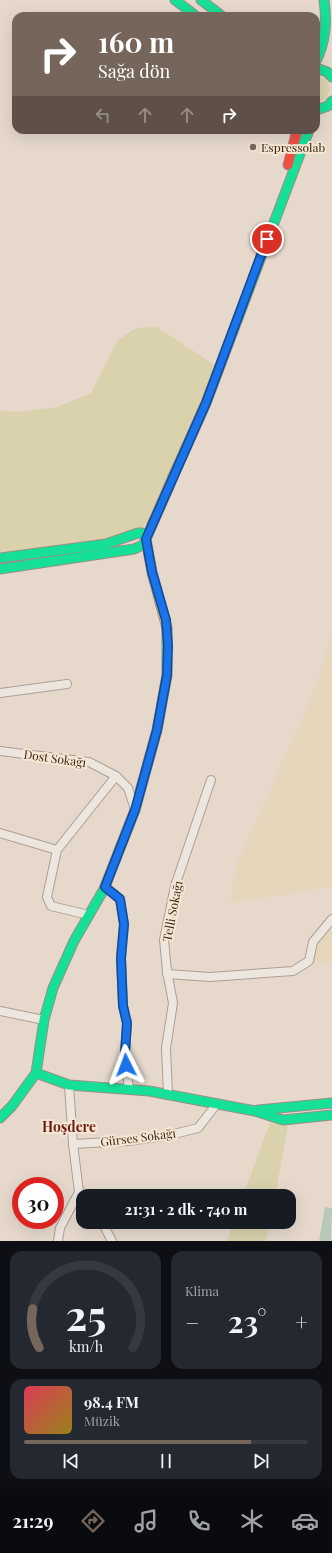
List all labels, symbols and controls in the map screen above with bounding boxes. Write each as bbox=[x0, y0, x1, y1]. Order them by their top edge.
text: 160 m bbox=[98, 23, 174, 60]
icon: right bbox=[32, 28, 84, 80]
text: Sağa dön bbox=[98, 59, 170, 83]
icon: left bbox=[92, 104, 114, 126]
icon: ahead bbox=[134, 104, 156, 126]
icon: ahead bbox=[176, 104, 198, 126]
icon: right bbox=[218, 104, 240, 126]
place label: Espressolab bbox=[261, 139, 325, 155]
marker: Espressolab bbox=[248, 142, 258, 152]
pin bbox=[250, 222, 284, 256]
icon: arrive bbox=[256, 228, 278, 250]
street label: Dost Sokağı bbox=[23, 746, 88, 770]
street label: Telli Sokağı bbox=[158, 879, 186, 943]
position arrow bbox=[105, 1044, 147, 1086]
district label: Hoşdere bbox=[42, 1117, 96, 1136]
street label: Gürses Sokağı bbox=[99, 1124, 177, 1150]
speed limit sign: 30 bbox=[12, 1177, 64, 1229]
text: 21:31 · 2 dk · 740 m bbox=[125, 1199, 247, 1219]
text: Klima bbox=[185, 1282, 219, 1299]
text: 25 bbox=[65, 1286, 106, 1341]
text: 23° bbox=[228, 1301, 267, 1341]
text: − bbox=[185, 1307, 199, 1337]
text: + bbox=[295, 1307, 308, 1337]
text: km/h bbox=[68, 1337, 103, 1356]
text: 98.4 FM bbox=[84, 1392, 139, 1412]
text: Müzik bbox=[84, 1412, 120, 1429]
icon: previous bbox=[60, 1450, 82, 1472]
icon: pause bbox=[155, 1450, 177, 1472]
icon: next bbox=[250, 1450, 272, 1472]
icon: directions bbox=[79, 1507, 107, 1535]
icon: music bbox=[132, 1507, 160, 1535]
icon: phone bbox=[185, 1507, 213, 1535]
icon: climate bbox=[238, 1507, 266, 1535]
icon: car bbox=[291, 1507, 319, 1535]
text: 21:29 bbox=[13, 1509, 53, 1533]

